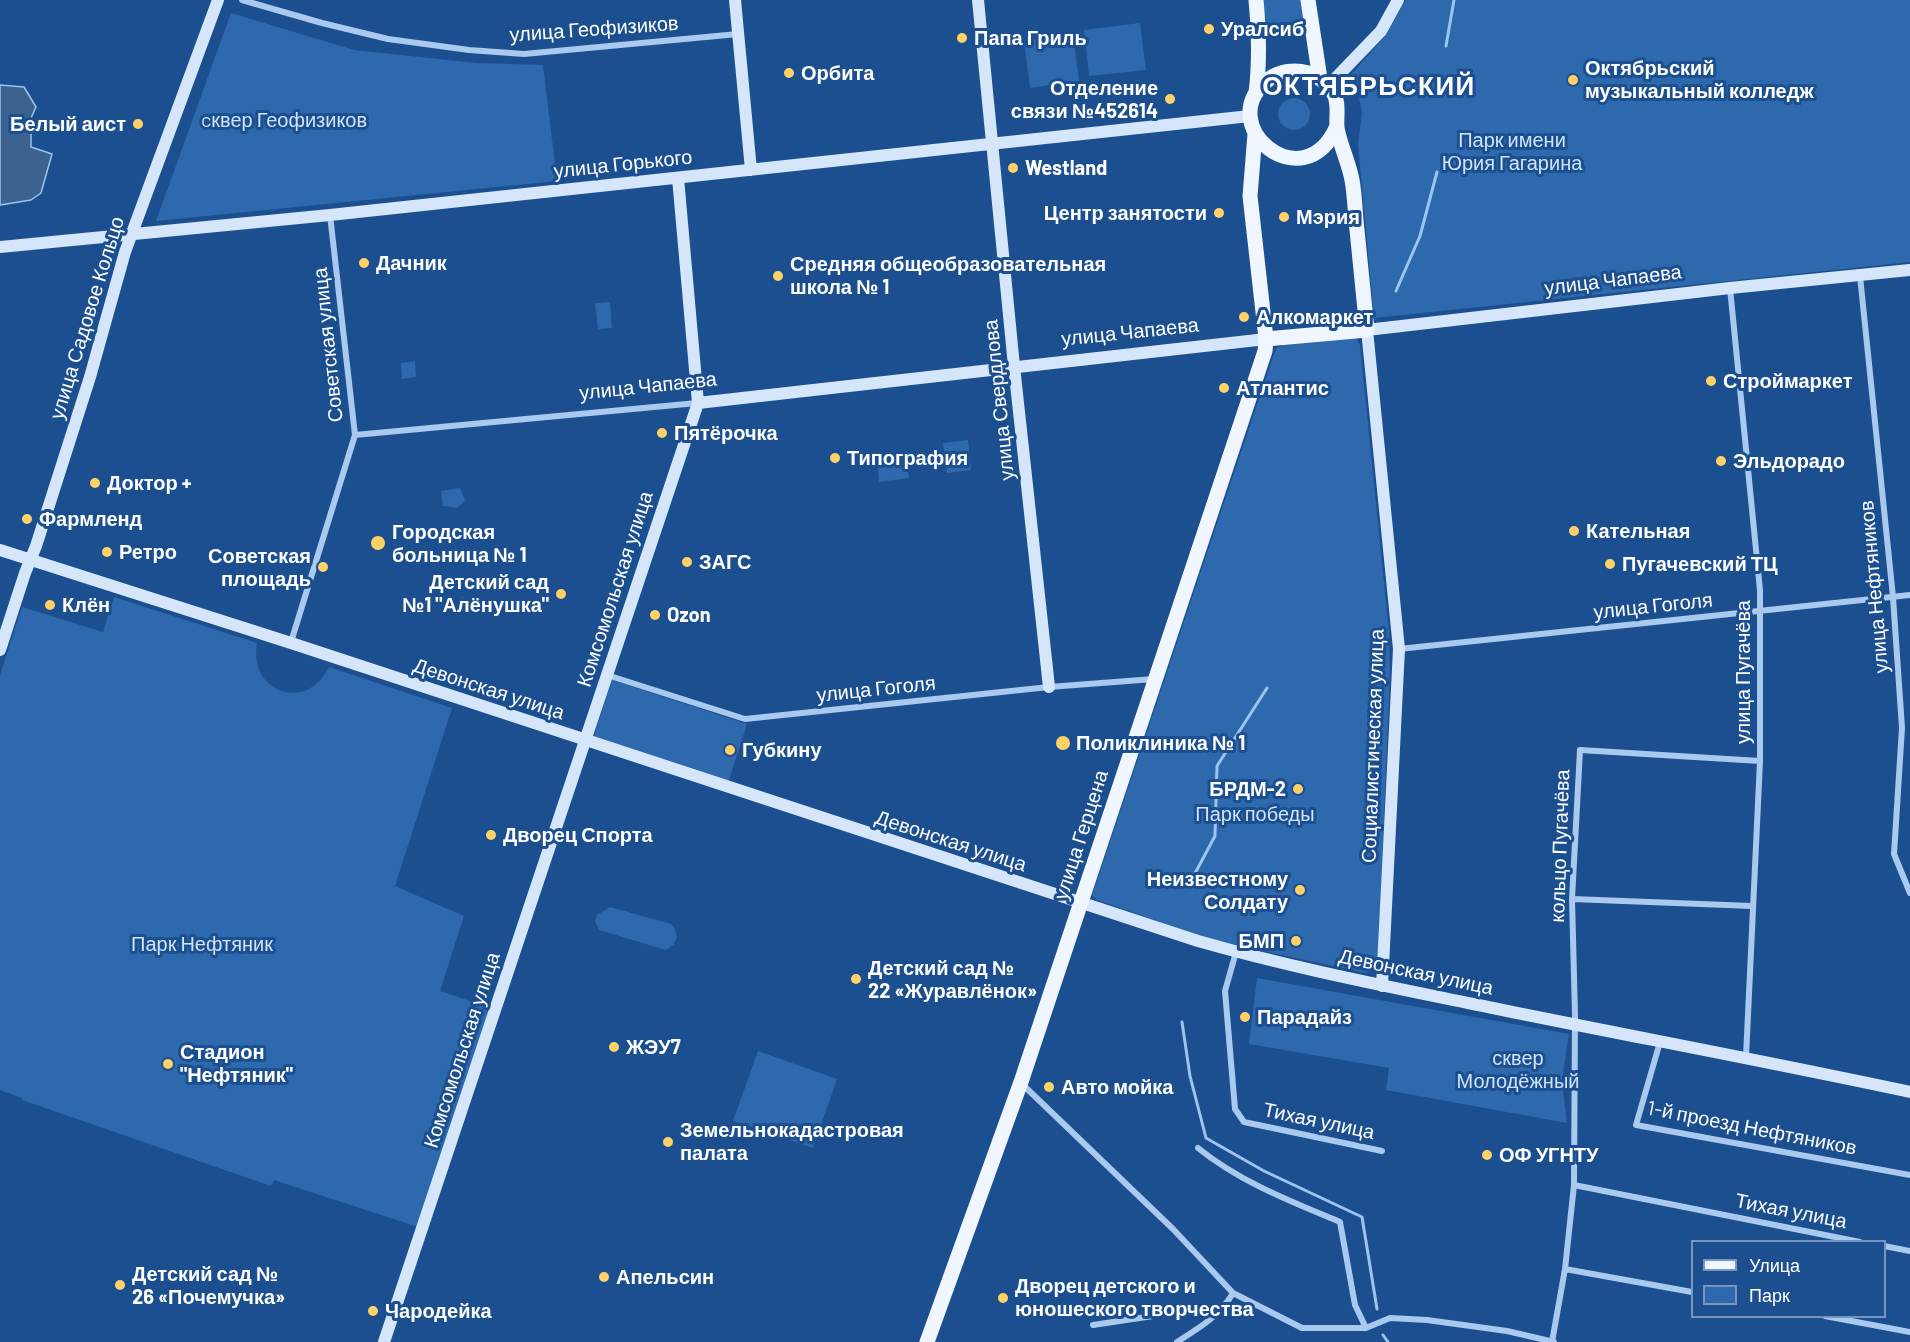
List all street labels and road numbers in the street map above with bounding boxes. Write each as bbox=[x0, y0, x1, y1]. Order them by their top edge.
street label: улица Геофизиков bbox=[509, 11, 679, 47]
street label: улица Горького bbox=[553, 145, 693, 183]
street label: улица Садовое Кольцо bbox=[45, 214, 129, 422]
street label: улица Чапаева bbox=[1543, 260, 1683, 300]
street label: Советская улица bbox=[308, 266, 348, 424]
street label: улица Чапаева bbox=[1060, 313, 1200, 351]
street label: улица Свердлова bbox=[979, 318, 1019, 482]
street label: улица Чапаева bbox=[578, 367, 718, 405]
street label: Комсомольская улица bbox=[572, 488, 658, 690]
street label: улица Нефтяников bbox=[1854, 500, 1894, 674]
street label: улица Гоголя bbox=[1592, 588, 1714, 624]
street label: улица Пугачёва bbox=[1731, 600, 1755, 744]
street label: Социалистическая улица bbox=[1357, 629, 1389, 863]
street label: Девонская улица bbox=[410, 653, 568, 725]
street label: улица Гоголя bbox=[815, 671, 937, 707]
street label: улица Герцена bbox=[1049, 767, 1113, 903]
street label: кольцо Пугачёва bbox=[1545, 769, 1575, 923]
street label: Девонская улица bbox=[872, 805, 1030, 877]
street label: Девонская улица bbox=[1337, 944, 1495, 1000]
street label: Комсомольская улица bbox=[419, 949, 505, 1151]
street label: 1-й проезд Нефтяников bbox=[1645, 1096, 1859, 1160]
street label: Тихая улица bbox=[1261, 1097, 1377, 1145]
street label: Тихая улица bbox=[1733, 1188, 1849, 1234]

